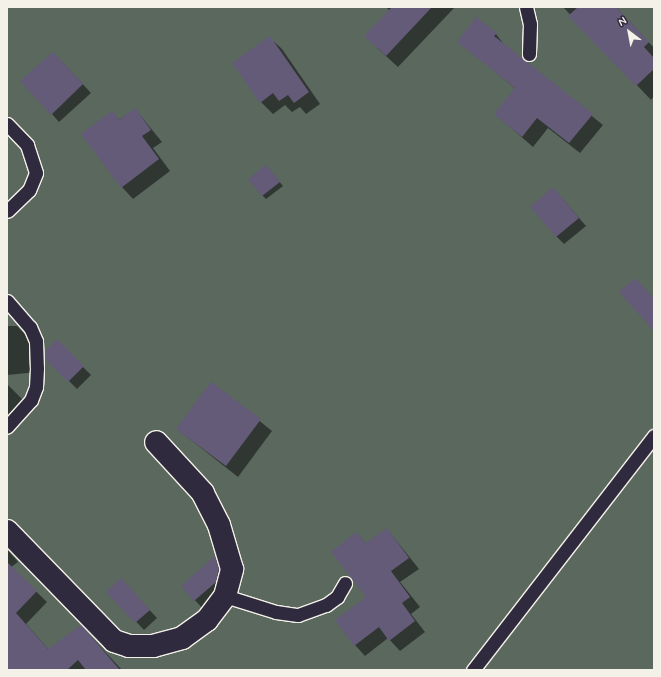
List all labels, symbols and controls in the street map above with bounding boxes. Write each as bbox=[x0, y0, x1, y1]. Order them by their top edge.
north arrow bbox=[609, 12, 649, 52]
text: N bbox=[616, 14, 629, 30]

